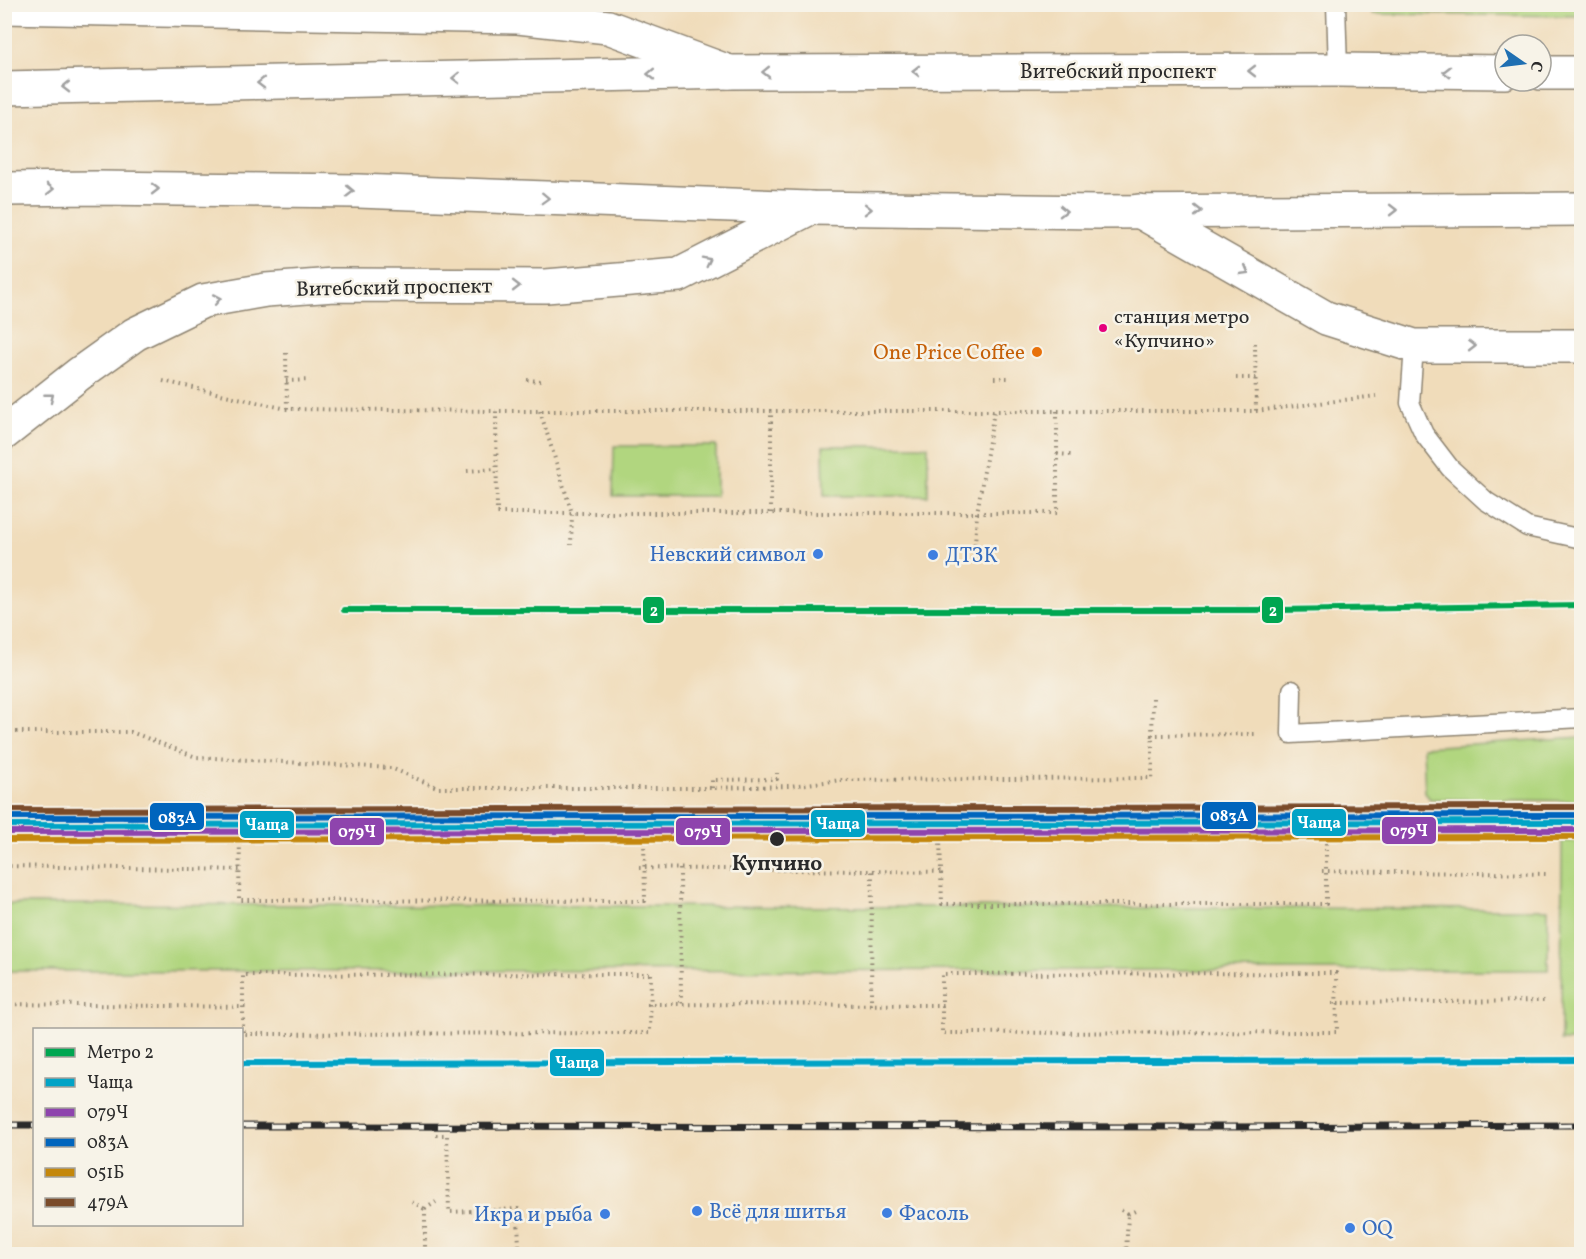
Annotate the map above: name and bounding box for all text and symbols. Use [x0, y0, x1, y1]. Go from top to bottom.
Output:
north arrow [1493, 33, 1553, 93]
street label: Витебский проспект [1020, 58, 1217, 87]
text: С [1524, 58, 1548, 74]
one-way arrow [1247, 64, 1256, 77]
one-way arrow [911, 65, 920, 77]
one-way arrow [1442, 65, 1451, 78]
one-way arrow [762, 66, 771, 78]
one-way arrow [646, 68, 655, 80]
one-way arrow [451, 72, 460, 85]
one-way arrow [256, 77, 265, 89]
one-way arrow [61, 81, 70, 93]
one-way arrow [150, 182, 159, 195]
one-way arrow [46, 183, 55, 195]
one-way arrow [345, 184, 354, 197]
one-way arrow [540, 192, 549, 204]
one-way arrow [864, 203, 873, 215]
one-way arrow [1388, 204, 1397, 216]
one-way arrow [1059, 205, 1068, 217]
one-way arrow [1193, 205, 1202, 217]
one-way arrow [700, 256, 711, 268]
one-way arrow [1239, 264, 1249, 275]
street label: Витебский проспект [296, 272, 493, 305]
one-way arrow [511, 280, 520, 292]
one-way arrow [211, 293, 221, 306]
place label: станция метро «Купчино» [1114, 304, 1249, 356]
marker: станция метро «Купчино» [1097, 322, 1109, 334]
place label: One Price Coffee [873, 339, 1025, 368]
one-way arrow [1468, 340, 1477, 352]
marker: One Price Coffee [1030, 345, 1044, 359]
one-way arrow [43, 393, 54, 404]
place label: Невский символ [649, 541, 806, 570]
place label: ДТЗК [945, 542, 998, 571]
marker: Невский символ [811, 547, 825, 561]
marker: ДТЗК [926, 548, 940, 562]
line badge: 2 [642, 596, 665, 624]
line badge: 2 [1261, 596, 1284, 624]
text: 2 [650, 601, 658, 623]
text: 2 [1269, 601, 1277, 623]
line badge: 083А [1201, 801, 1257, 830]
line badge: 083А [149, 802, 205, 831]
text: 083А [1210, 806, 1249, 828]
text: 083А [158, 808, 197, 830]
line badge: Чаща [1291, 808, 1347, 837]
line badge: Чаща [810, 809, 866, 838]
line badge: Чаща [239, 810, 295, 839]
text: Чаща [1297, 813, 1341, 835]
text: Чаща [816, 814, 860, 836]
text: Чаща [245, 815, 289, 837]
line badge: 079Ч [1381, 816, 1437, 845]
line badge: 079Ч [329, 817, 385, 846]
line badge: 079Ч [675, 817, 731, 846]
text: 079Ч [1390, 821, 1428, 843]
text: 079Ч [338, 822, 376, 844]
text: 079Ч [684, 822, 722, 844]
marker: Купчино [768, 830, 786, 848]
place label: Купчино [732, 850, 822, 879]
legend [33, 1028, 243, 1226]
text: Метро 2 [87, 1041, 154, 1066]
line badge: Чаща [549, 1048, 605, 1077]
text: Чаща [555, 1053, 599, 1075]
text: Чаща [87, 1071, 133, 1096]
text: 079Ч [87, 1101, 128, 1126]
text: 083А [87, 1131, 129, 1156]
text: 051Б [87, 1161, 124, 1186]
text: 479А [87, 1191, 129, 1216]
place label: Всё для шитья [709, 1198, 846, 1227]
place label: Фасоль [899, 1200, 969, 1229]
place label: Икра и рыба [474, 1201, 593, 1230]
marker: Всё для шитья [690, 1204, 704, 1218]
marker: Фасоль [880, 1206, 894, 1220]
marker: Икра и рыба [598, 1207, 612, 1221]
place label: OQ [1362, 1215, 1394, 1244]
marker: OQ [1343, 1221, 1357, 1235]

